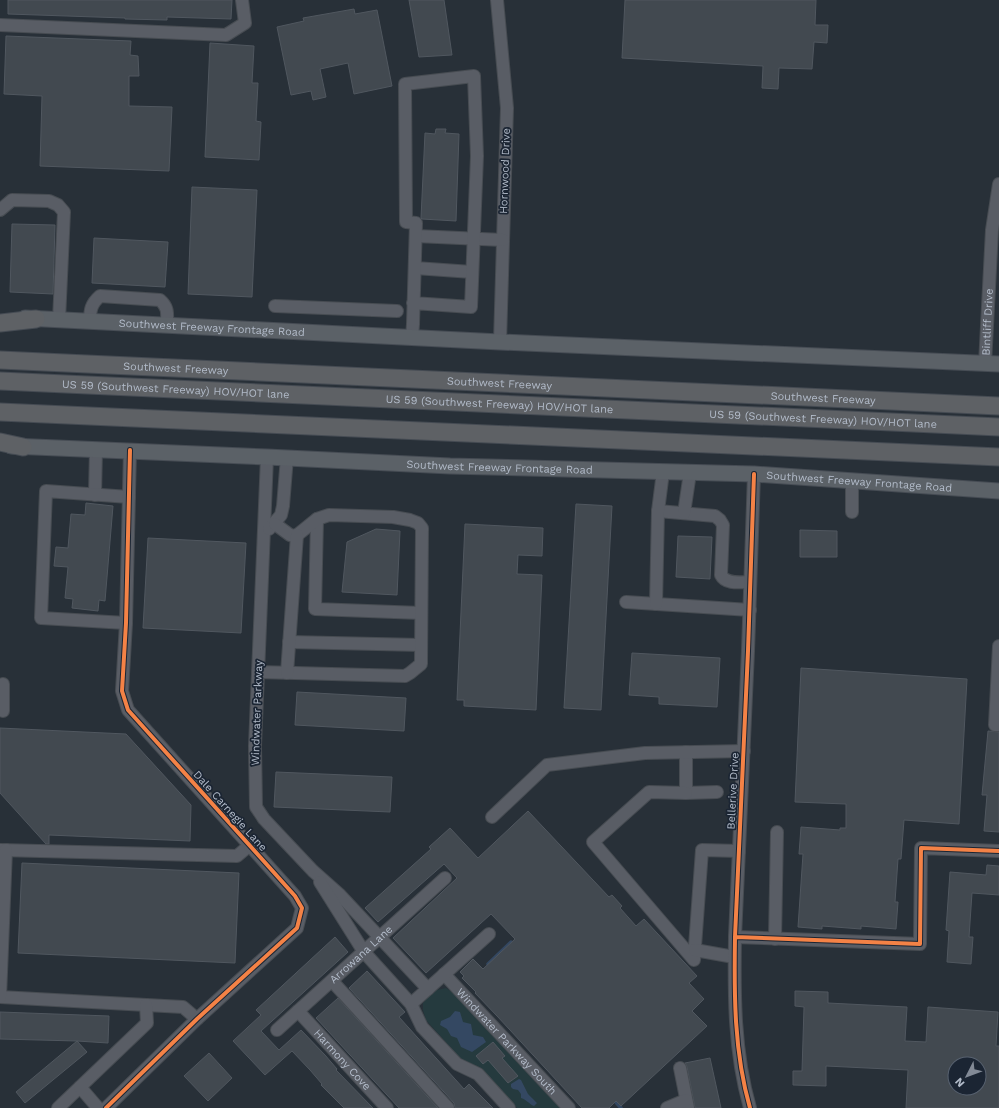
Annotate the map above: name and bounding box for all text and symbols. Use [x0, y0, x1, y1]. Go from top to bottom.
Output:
street label: Hornwood Drive [497, 128, 513, 214]
street label: Bintliff Drive [979, 288, 995, 356]
street label: Southwest Freeway Frontage Road [118, 316, 305, 339]
street label: Southwest Freeway [123, 359, 229, 377]
street label: Southwest Freeway [447, 374, 553, 392]
street label: US 59 (Southwest Freeway) HOV/HOT lane [62, 377, 290, 401]
street label: Southwest Freeway [770, 389, 876, 407]
street label: US 59 (Southwest Freeway) HOV/HOT lane [385, 392, 614, 416]
street label: US 59 (Southwest Freeway) HOV/HOT lane [709, 407, 937, 431]
street label: Southwest Freeway Frontage Road [406, 457, 593, 476]
street label: Southwest Freeway Frontage Road [766, 468, 953, 494]
street label: Windwater Parkway [249, 660, 265, 766]
street label: Bellerive Drive [724, 752, 742, 830]
street label: Dale Carnegie Lane [190, 768, 270, 854]
street label: Arrowana Lane [327, 922, 395, 986]
street label: Windwater Parkway South [454, 985, 560, 1097]
street label: Harmony Cove [311, 1027, 374, 1093]
north arrow [947, 1056, 987, 1096]
text: N [952, 1075, 967, 1090]

